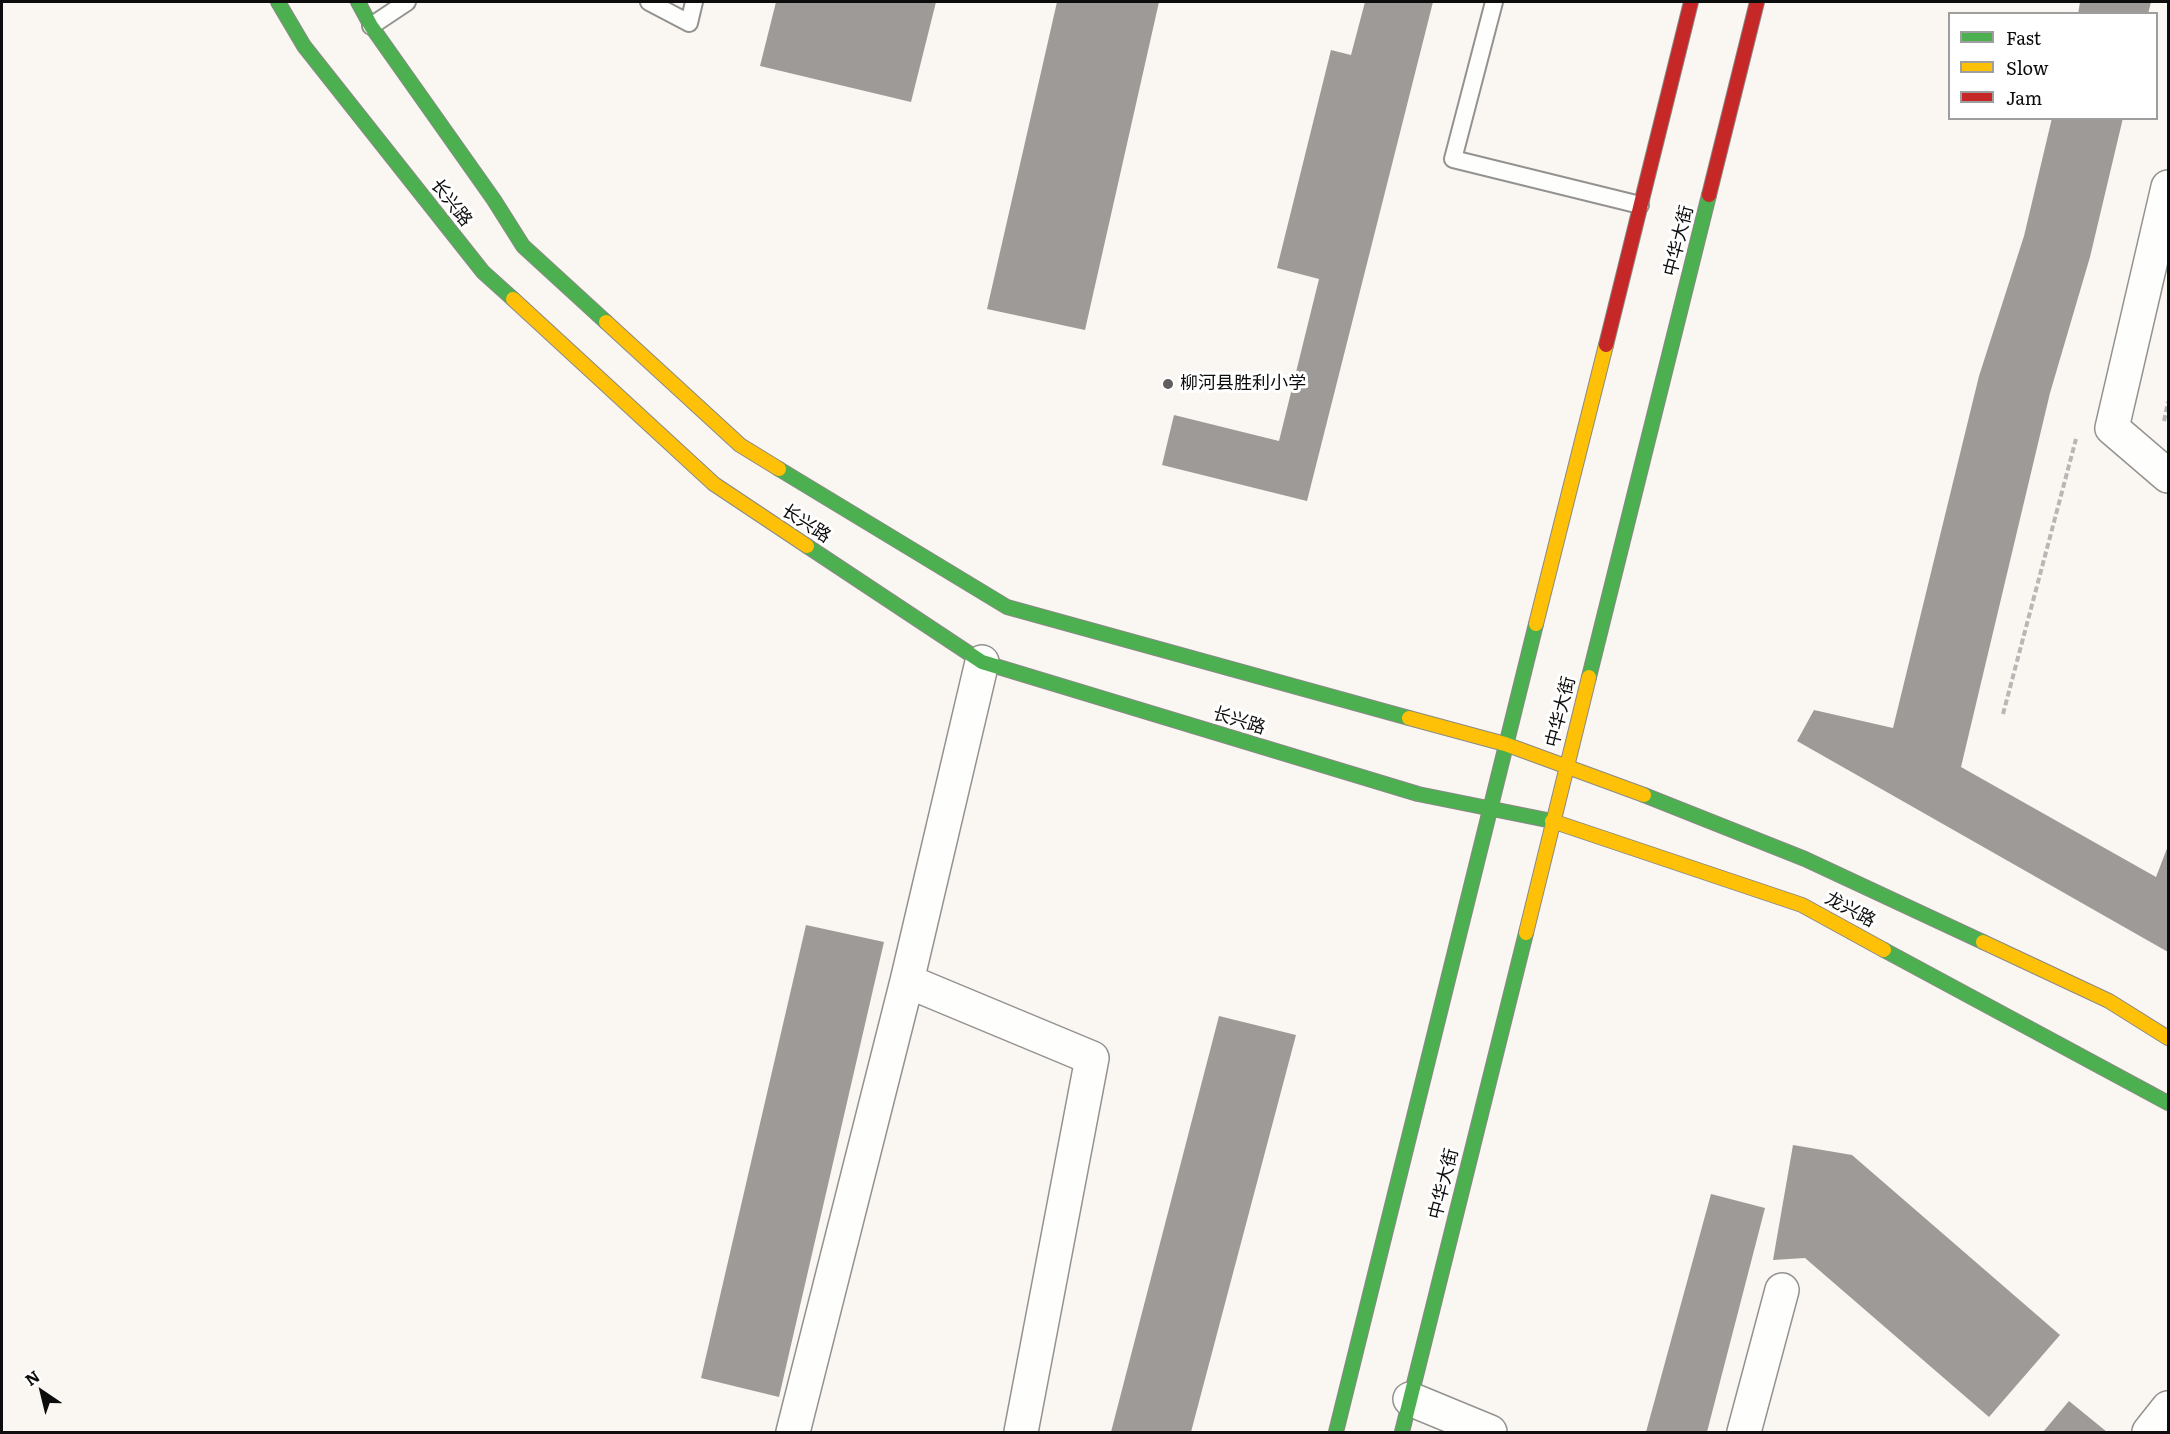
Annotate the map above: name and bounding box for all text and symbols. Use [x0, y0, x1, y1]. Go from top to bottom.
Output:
legend [1948, 12, 2158, 120]
text: Fast [2006, 24, 2041, 51]
text: Slow [2006, 54, 2048, 81]
text: Jam [2006, 84, 2042, 111]
street label: 长兴路 [426, 175, 476, 231]
street label: 中华大街 [1660, 203, 1698, 279]
place label: 柳河县胜利小学 [1180, 373, 1306, 395]
marker: 柳河县胜利小学 [1161, 377, 1175, 391]
street label: 长兴路 [777, 500, 835, 548]
street label: 中华大街 [1542, 674, 1580, 750]
street label: 长兴路 [1210, 703, 1268, 739]
street label: 龙兴路 [1821, 888, 1879, 932]
street label: 中华大街 [1425, 1146, 1463, 1222]
north arrow [12, 1362, 72, 1422]
text: N [19, 1364, 44, 1391]

